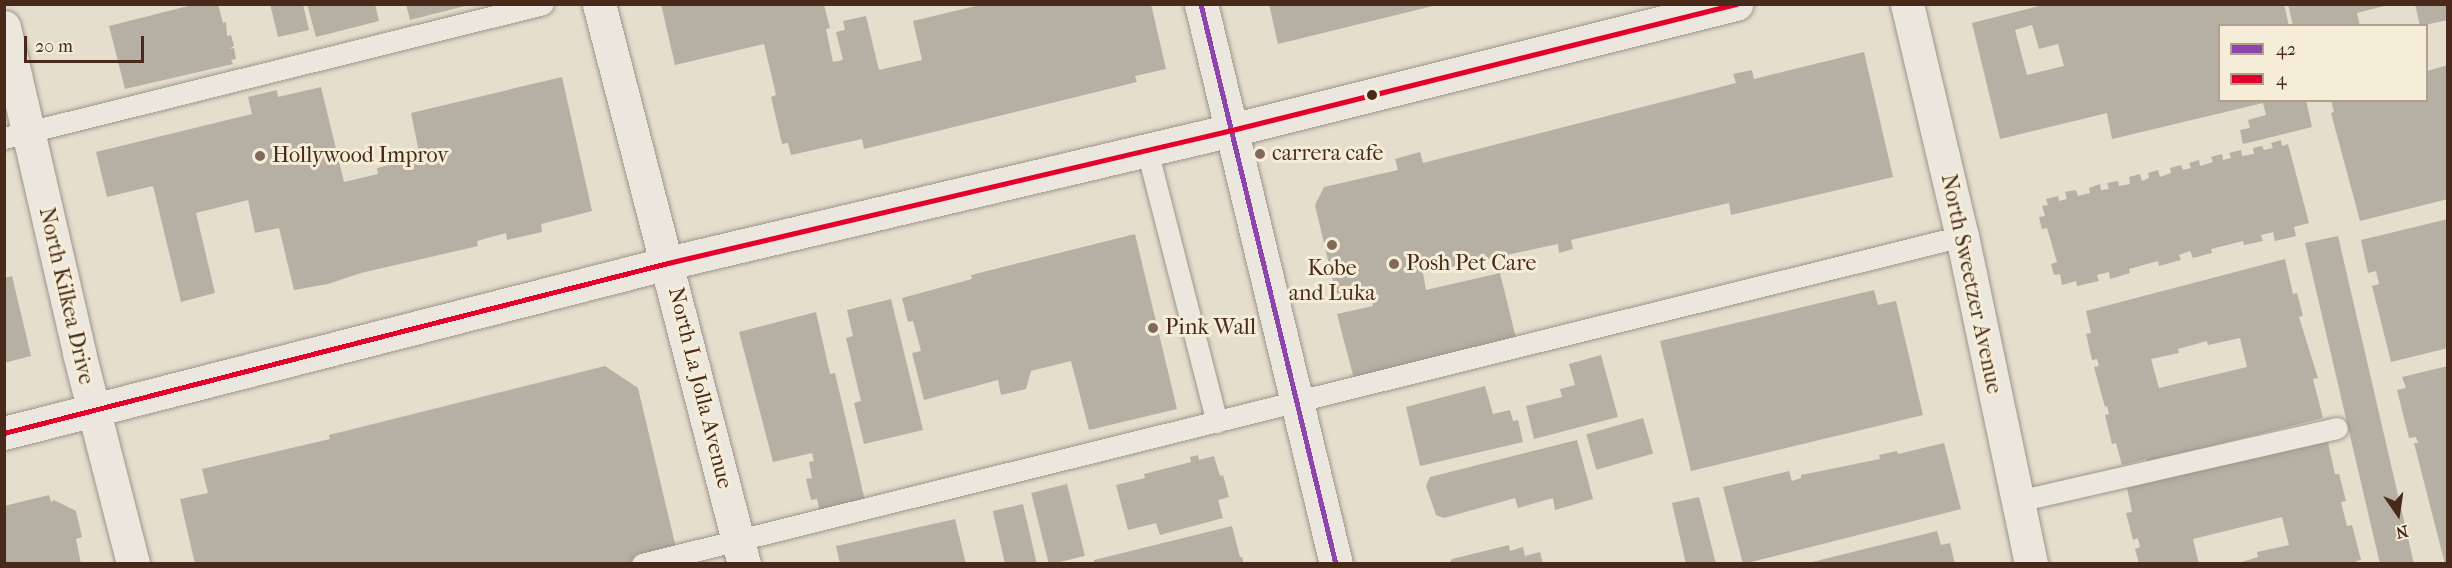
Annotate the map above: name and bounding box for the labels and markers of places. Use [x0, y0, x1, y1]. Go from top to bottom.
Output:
unlabelled marker [1366, 89, 1378, 101]
place label: carrera cafe [1272, 141, 1383, 167]
place label: Hollywood Improv [272, 143, 448, 169]
marker: carrera cafe [1253, 147, 1267, 161]
marker: Hollywood Improv [253, 149, 267, 163]
marker: Kobe and Luka [1325, 238, 1339, 252]
place label: Posh Pet Care [1406, 251, 1536, 277]
place label: Kobe and Luka [1289, 255, 1375, 306]
marker: Posh Pet Care [1387, 257, 1401, 271]
place label: Pink Wall [1165, 315, 1256, 341]
marker: Pink Wall [1146, 321, 1160, 335]

